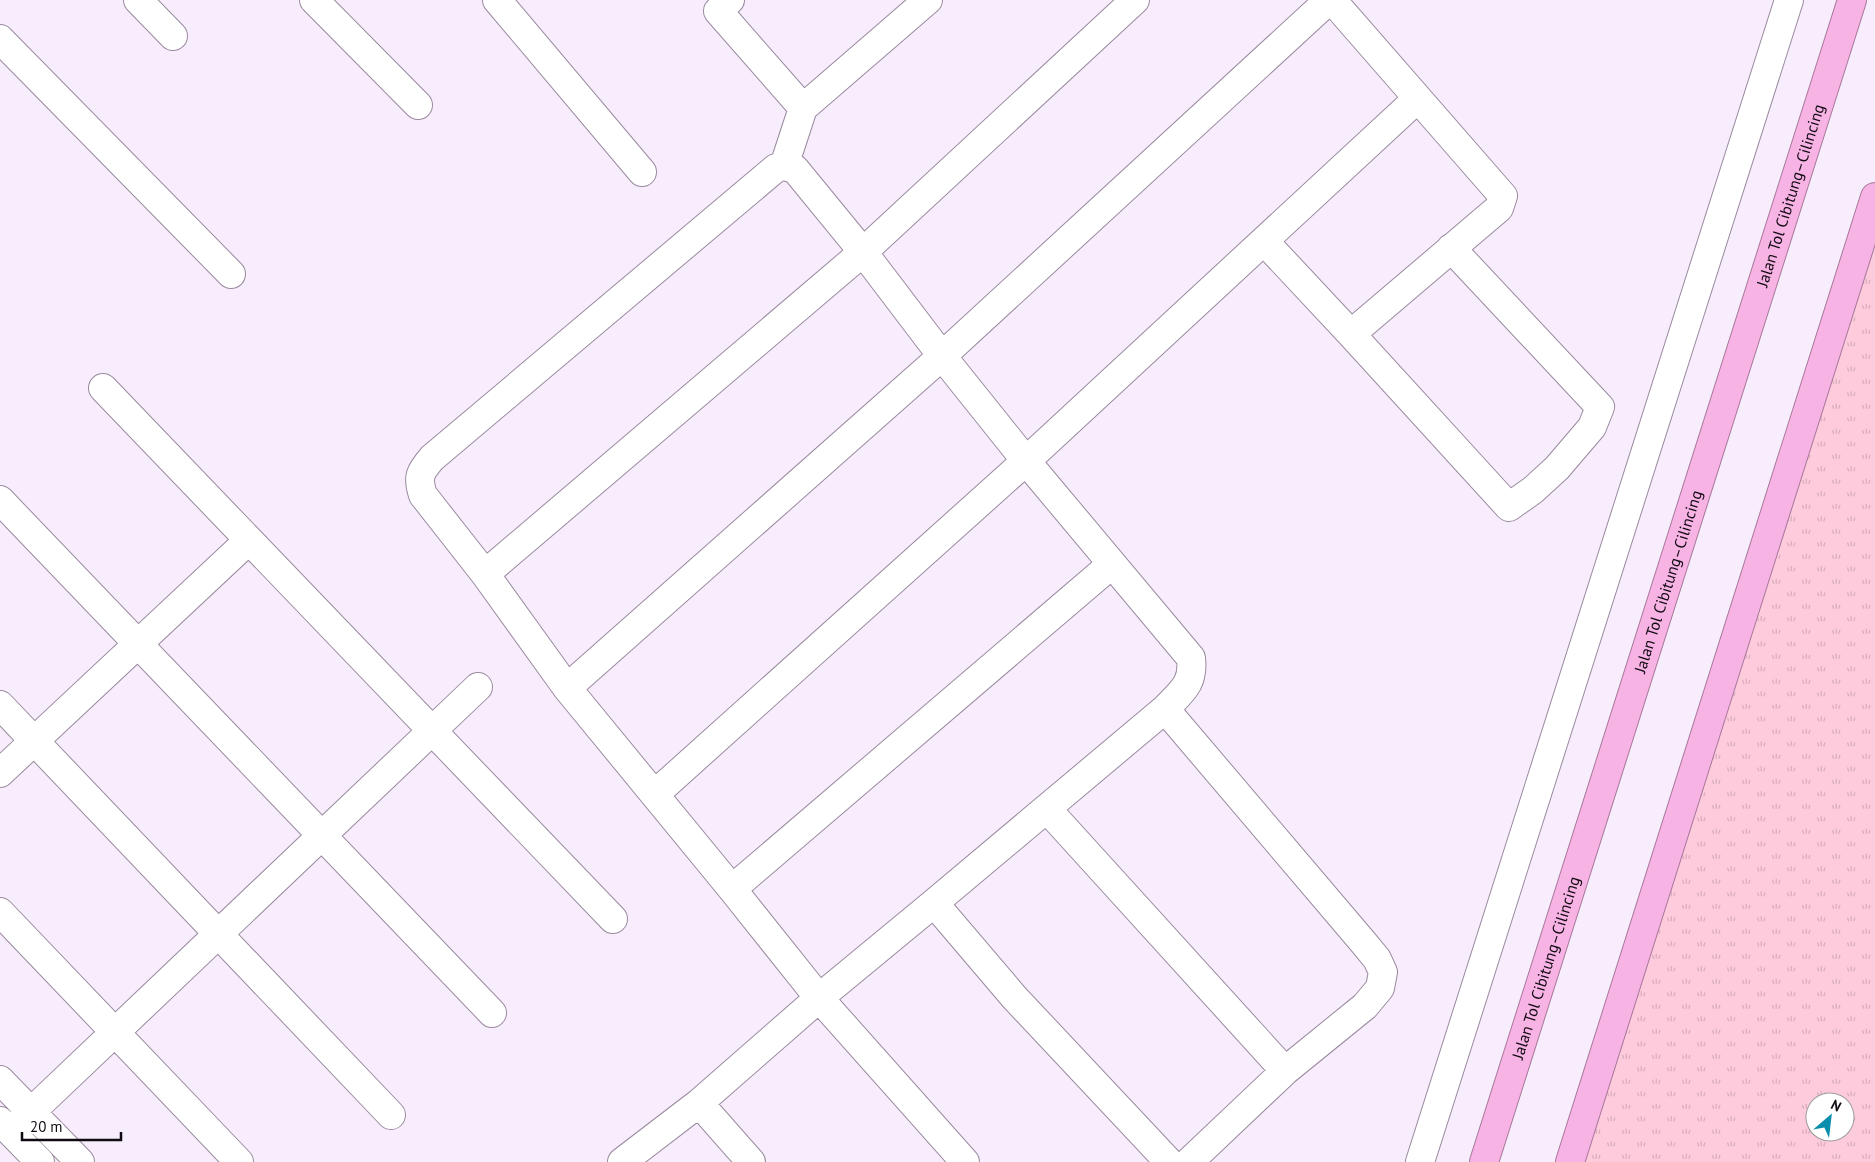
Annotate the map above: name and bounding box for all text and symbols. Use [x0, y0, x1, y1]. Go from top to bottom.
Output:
street label: Jalan Tol Cibitung–Cilincing [1752, 101, 1828, 290]
street label: Jalan Tol Cibitung–Cilincing [1629, 488, 1706, 676]
street label: Jalan Tol Cibitung–Cilincing [1507, 874, 1584, 1062]
north arrow [1805, 1092, 1855, 1142]
text: N [1828, 1095, 1844, 1116]
scale bar [22, 1110, 121, 1142]
text: 20 m [30, 1117, 63, 1136]

